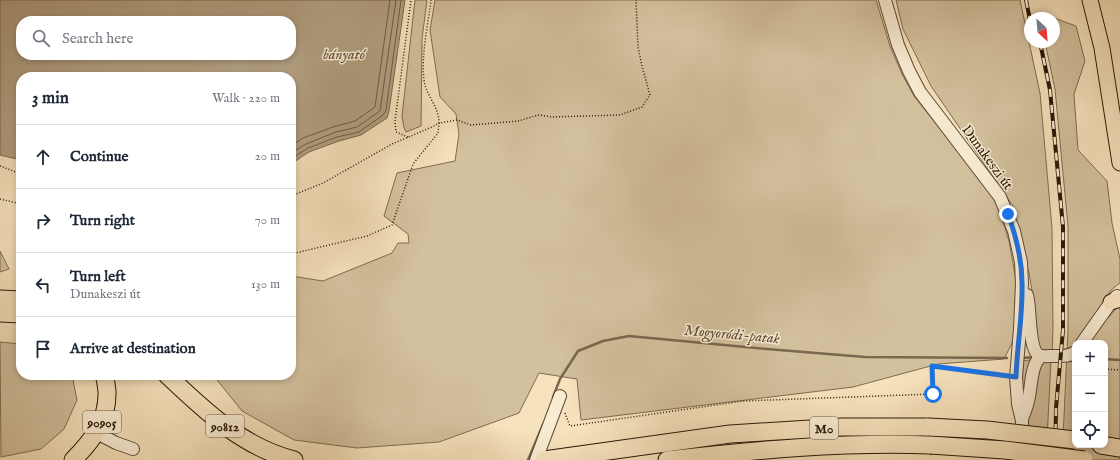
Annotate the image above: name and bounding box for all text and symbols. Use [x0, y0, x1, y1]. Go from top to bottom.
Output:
north arrow [1024, 12, 1060, 48]
search box [16, 16, 296, 60]
icon: search [30, 27, 52, 49]
text: Search here [62, 29, 133, 48]
water label: bányató [323, 45, 367, 64]
text: 3 min [32, 88, 69, 109]
text: Walk · 220 m [212, 90, 280, 107]
street label: Dunakeszi út [958, 122, 1017, 194]
icon: ahead [32, 146, 54, 168]
text: Continue [70, 147, 128, 166]
text: 20 m [255, 148, 280, 165]
route end [999, 205, 1017, 223]
icon: right [32, 210, 54, 232]
text: Turn right [70, 211, 135, 230]
text: 70 m [255, 212, 280, 229]
text: Turn left [70, 267, 126, 286]
icon: left [32, 274, 54, 296]
text: 130 m [251, 276, 280, 293]
text: Dunakeszi út [70, 286, 141, 303]
water label: Mogyoródi-patak [683, 321, 781, 349]
icon: arrive [32, 338, 54, 360]
text: Arrive at destination [70, 339, 196, 358]
map controls [1072, 340, 1108, 448]
button: + [1072, 340, 1108, 376]
button: − [1072, 376, 1108, 412]
route start [924, 385, 942, 403]
road number: 90905 [83, 411, 121, 433]
button: locate [1072, 412, 1108, 448]
road number: 90812 [206, 415, 244, 437]
road number: M0 [810, 417, 838, 439]

